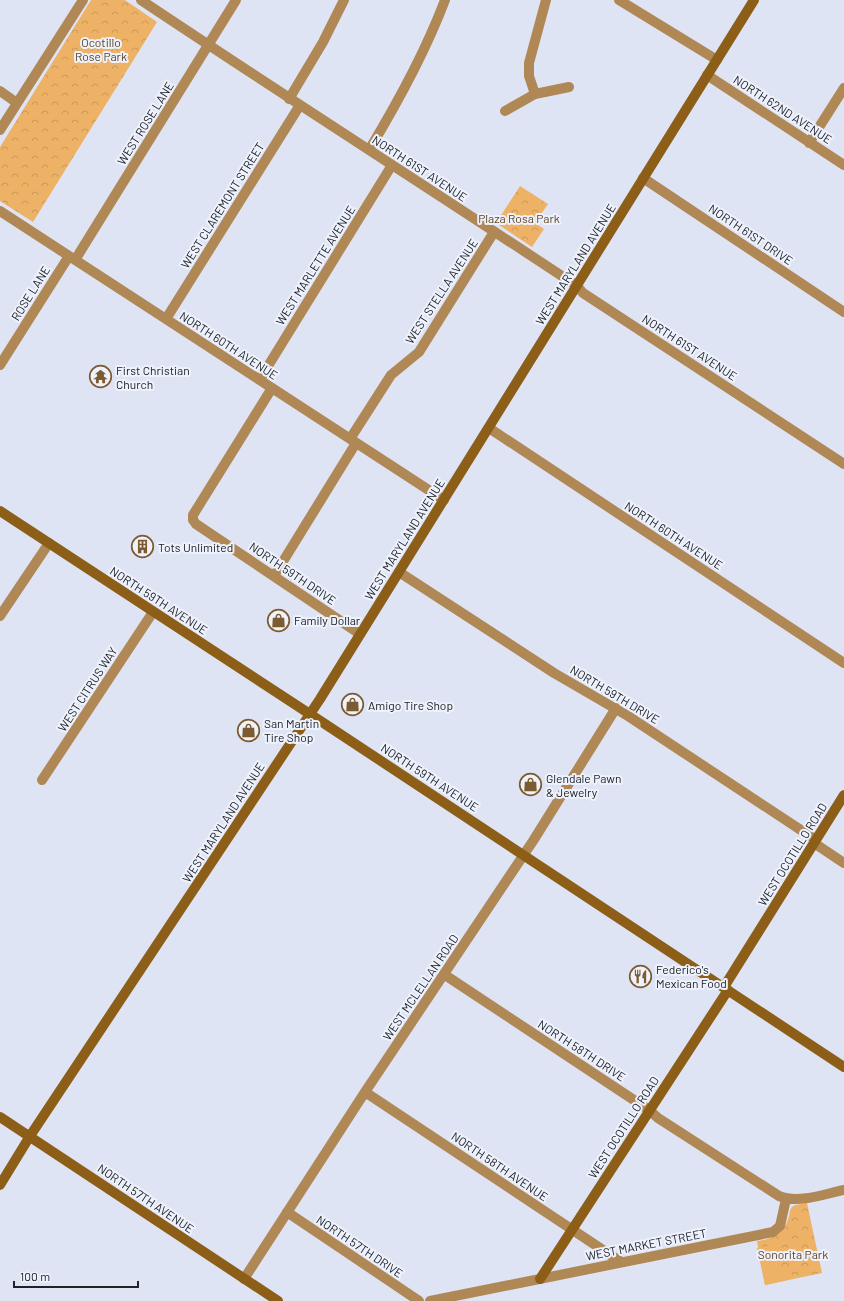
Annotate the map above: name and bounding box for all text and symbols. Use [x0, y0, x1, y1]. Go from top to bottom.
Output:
park label: Ocotillo Rose Park [75, 35, 127, 63]
street label: NORTH 62ND AVENUE [731, 72, 835, 146]
street label: WEST ROSE LANE [114, 79, 176, 167]
street label: NORTH 61ST AVENUE [370, 132, 470, 204]
street label: WEST CLAREMONT STREET [177, 139, 267, 271]
street label: WEST MARYLAND AVENUE [532, 201, 618, 327]
street label: NORTH 61ST DRIVE [706, 201, 796, 267]
street label: WEST MARLETTE AVENUE [272, 203, 358, 327]
park label: Plaza Rosa Park [478, 211, 560, 225]
street label: WEST STELLA AVENUE [402, 236, 480, 346]
street label: ROSE LANE [8, 263, 52, 323]
street label: NORTH 60TH AVENUE [177, 308, 281, 382]
street label: NORTH 61ST AVENUE [640, 311, 740, 383]
place label: First Christian Church [116, 363, 190, 391]
temple icon: First Christian Church [88, 364, 114, 390]
street label: WEST MARYLAND AVENUE [361, 476, 447, 602]
street label: NORTH 60TH AVENUE [622, 498, 726, 572]
building icon: Tots Unlimited [129, 534, 155, 560]
street label: NORTH 59TH DRIVE [247, 539, 339, 607]
place label: Tots Unlimited [158, 540, 233, 554]
street label: NORTH 59TH AVENUE [108, 563, 210, 637]
shop icon: Family Dollar [265, 607, 291, 633]
place label: Family Dollar [294, 613, 361, 627]
street label: WEST CITRUS WAY [54, 644, 120, 734]
street label: NORTH 59TH DRIVE [568, 662, 662, 726]
shop icon: Amigo Tire Shop [340, 692, 366, 718]
place label: Amigo Tire Shop [368, 698, 453, 712]
place label: San Martin Tire Shop [264, 716, 319, 744]
shop icon: San Martin Tire Shop [236, 717, 262, 743]
street label: NORTH 59TH AVENUE [379, 740, 481, 814]
street label: WEST MARYLAND AVENUE [179, 760, 267, 884]
place label: Glendale Pawn & Jewelry [546, 771, 621, 799]
shop icon: Glendale Pawn & Jewelry [517, 772, 543, 798]
street label: WEST OCOTILLO ROAD [755, 800, 829, 908]
street label: WEST MCLELLAN ROAD [379, 931, 461, 1043]
place label: Federico's Mexican Food [656, 962, 727, 990]
restaurant icon: Federico's Mexican Food [627, 963, 653, 989]
street label: NORTH 58TH DRIVE [536, 1016, 628, 1084]
street label: WEST OCOTILLO ROAD [585, 1073, 661, 1181]
street label: NORTH 58TH AVENUE [449, 1128, 551, 1204]
street label: NORTH 57TH AVENUE [95, 1161, 197, 1235]
street label: NORTH 57TH DRIVE [314, 1212, 406, 1280]
street label: WEST MARKET STREET [584, 1225, 708, 1263]
park label: Sonorita Park [758, 1247, 828, 1261]
scale bar [14, 1263, 138, 1289]
text: 100 m [20, 1269, 50, 1283]

